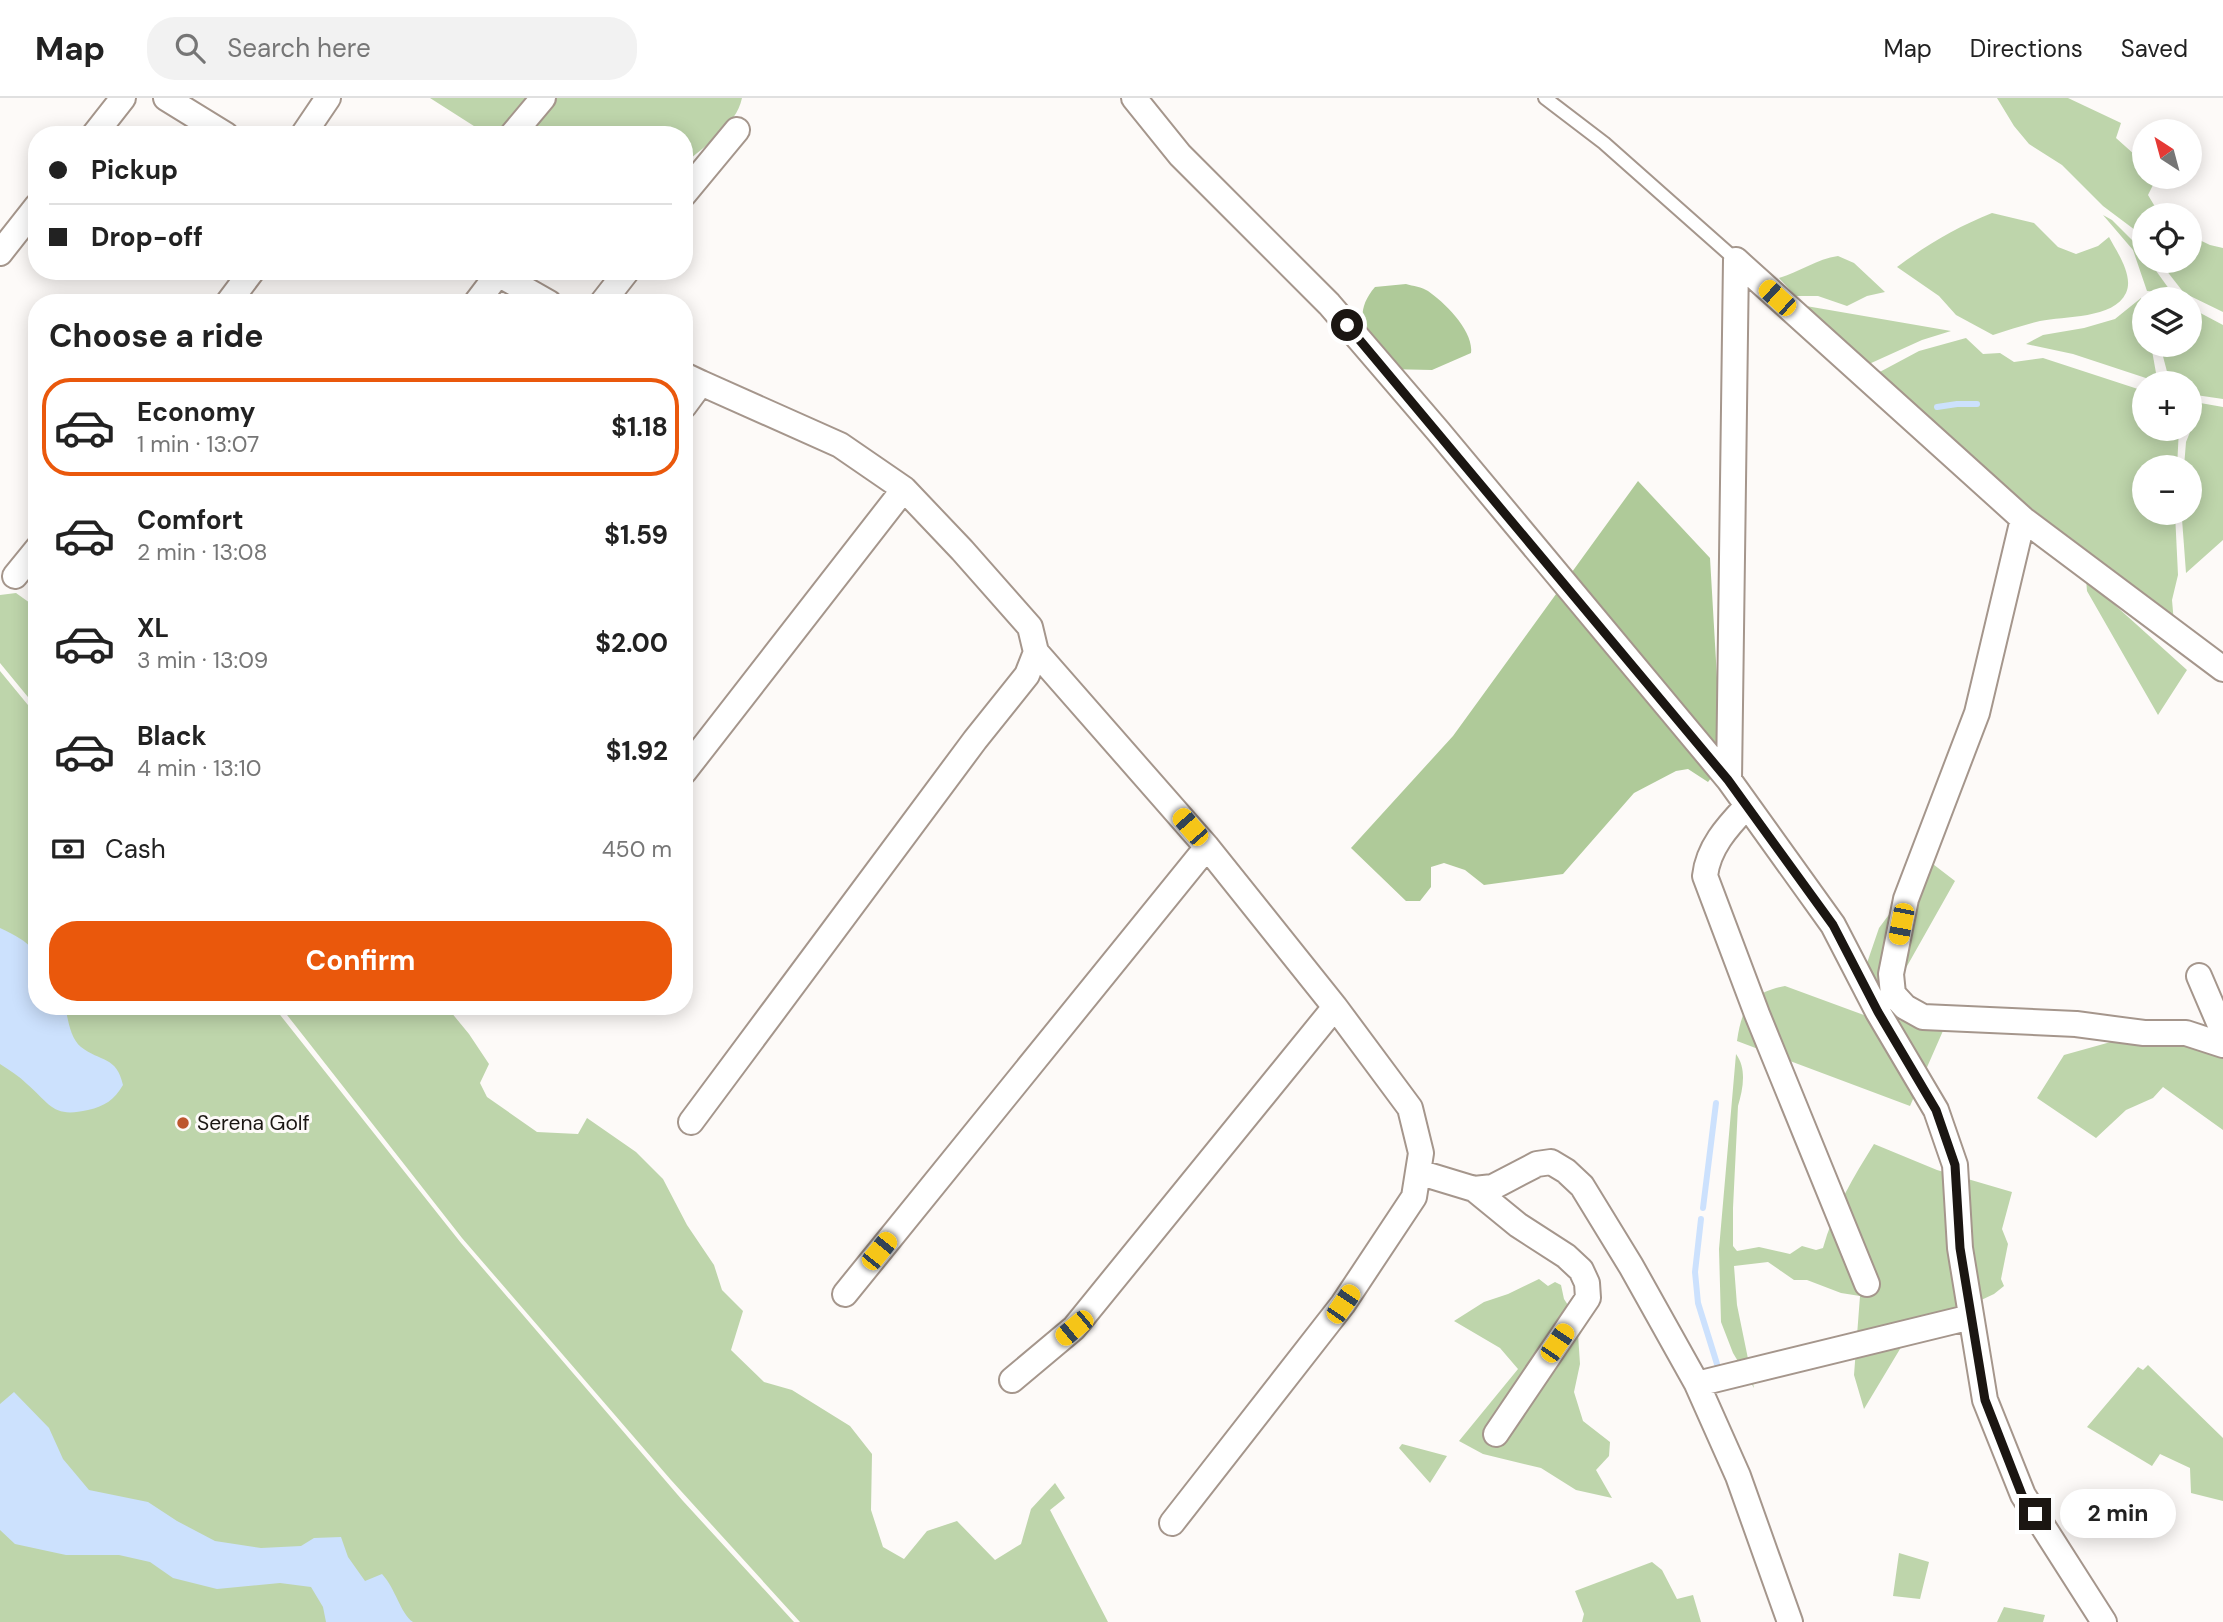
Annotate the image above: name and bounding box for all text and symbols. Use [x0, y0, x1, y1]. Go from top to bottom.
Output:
search box [147, 17, 637, 80]
text: Map [35, 27, 105, 70]
icon: search [171, 29, 209, 67]
text: Search here [227, 31, 371, 65]
text: Map [1884, 33, 1932, 64]
text: Directions [1970, 33, 2083, 64]
text: Saved [2121, 33, 2188, 64]
north arrow [2132, 119, 2202, 189]
map controls [2132, 119, 2202, 525]
text: Pickup [91, 153, 178, 187]
button: locate [2132, 203, 2202, 273]
text: Drop-off [91, 220, 203, 254]
car [1755, 276, 1800, 320]
button: layers [2132, 287, 2202, 357]
route start [1331, 309, 1363, 341]
text: Choose a ride [49, 315, 264, 357]
button: + [2132, 371, 2202, 441]
text: Economy [137, 395, 255, 429]
icon: car [53, 396, 116, 459]
text: $1.18 [611, 410, 668, 444]
text: 1 min · 13:07 [137, 429, 259, 459]
button: − [2132, 455, 2202, 525]
text: Comfort [137, 503, 243, 537]
icon: car [53, 504, 116, 567]
text: $1.59 [604, 518, 668, 552]
text: 2 min · 13:08 [137, 537, 268, 567]
text: XL [137, 611, 169, 645]
icon: car [53, 612, 116, 675]
text: $2.00 [595, 626, 668, 660]
text: 3 min · 13:09 [137, 645, 268, 675]
text: Black [137, 719, 207, 753]
icon: car [53, 720, 116, 783]
text: $1.92 [606, 734, 668, 768]
text: 4 min · 13:10 [137, 753, 261, 783]
car [1169, 804, 1212, 850]
icon: cash [49, 830, 87, 868]
text: Cash [105, 832, 166, 866]
text: 450 m [602, 834, 672, 864]
car [1887, 901, 1916, 947]
button: Confirm [49, 921, 672, 1001]
place label: Serena Golf [197, 1109, 310, 1137]
marker: Serena Golf [175, 1115, 191, 1131]
car [858, 1228, 901, 1274]
car [1323, 1281, 1364, 1327]
car [1052, 1306, 1097, 1350]
car [1537, 1320, 1578, 1366]
callout: 2 min [2060, 1490, 2175, 1538]
route end [2019, 1498, 2051, 1530]
text: 2 min [2088, 1498, 2148, 1528]

